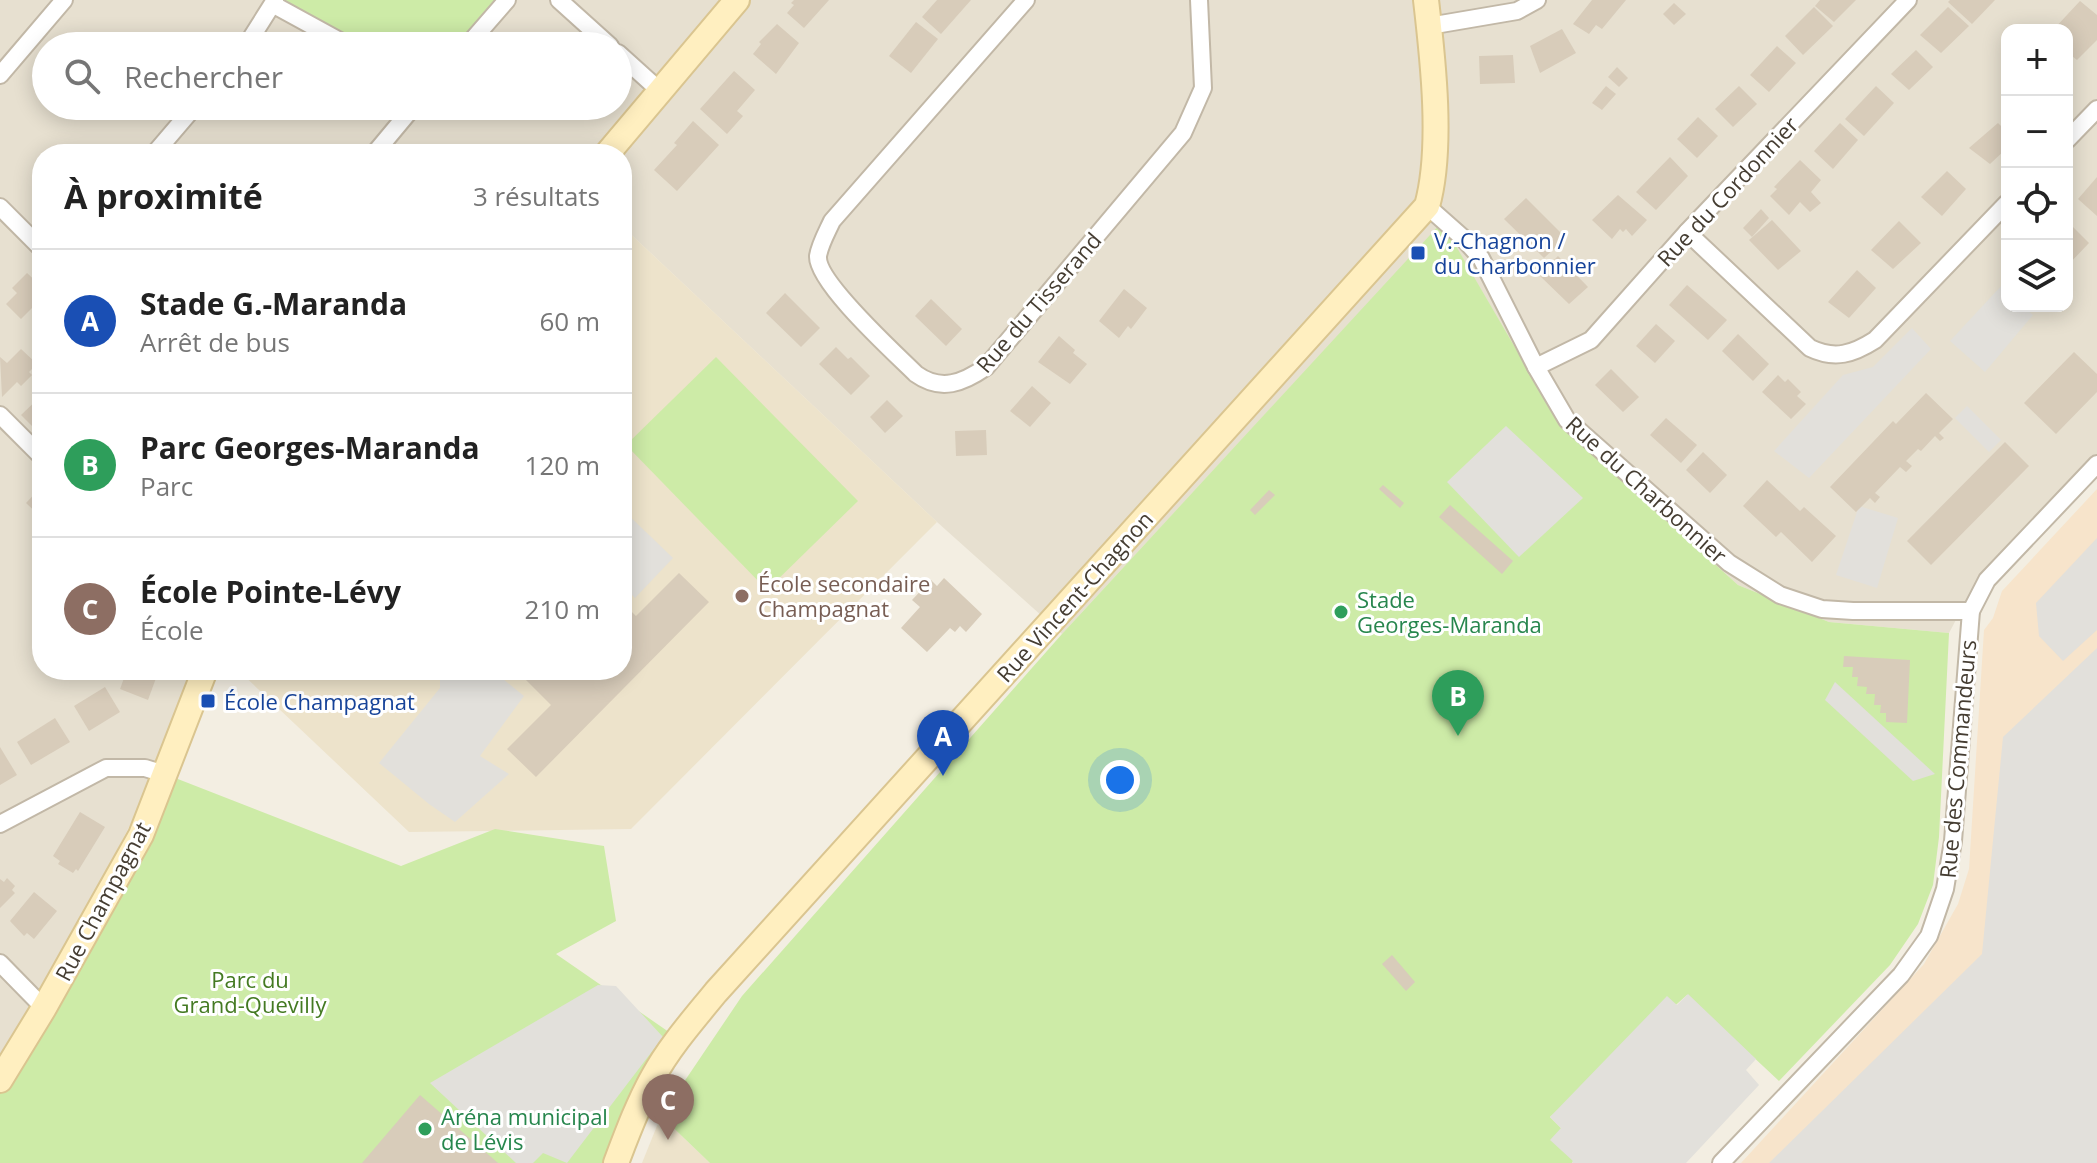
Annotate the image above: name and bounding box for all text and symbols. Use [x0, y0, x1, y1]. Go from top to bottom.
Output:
map controls [2001, 24, 2073, 312]
button: + [2001, 24, 2073, 96]
search box [32, 32, 632, 120]
icon: search [60, 54, 104, 98]
text: Rechercher [124, 56, 283, 97]
button: − [2001, 96, 2073, 168]
street label: Rue du Cordonnier [1650, 110, 1804, 272]
button: locate [2001, 168, 2073, 240]
text: À proximité [64, 173, 263, 219]
text: 3 résultats [473, 178, 600, 214]
street label: Rue du Tisserand [969, 225, 1107, 379]
place label: V.-Chagnon / du Charbonnier [1434, 225, 1596, 280]
button: layers [2001, 240, 2073, 312]
marker: V.-Chagnon / du Charbonnier [1409, 244, 1427, 262]
text: Stade G.-Maranda [140, 283, 407, 324]
text: A [81, 303, 99, 339]
text: 60 m [539, 303, 600, 339]
text: Arrêt de bus [140, 324, 290, 360]
street label: Rue du Charbonnier [1560, 409, 1734, 569]
text: Parc Georges-Maranda [140, 427, 480, 468]
text: B [81, 447, 99, 483]
text: 120 m [525, 447, 600, 483]
text: Parc [140, 468, 193, 504]
street label: Rue Vincent-Chagnon [989, 504, 1159, 688]
place label: École secondaire Champagnat [758, 568, 930, 623]
text: École Pointe-Lévy [140, 571, 401, 612]
place label: Stade Georges-Maranda [1357, 584, 1542, 639]
marker: École secondaire Champagnat [733, 587, 751, 605]
text: C [82, 591, 98, 627]
text: 210 m [525, 591, 600, 627]
marker: Stade Georges-Maranda [1332, 603, 1350, 621]
text: École [140, 612, 204, 648]
street label: Rue des Commandeurs [1932, 638, 1982, 880]
pin: B [1432, 670, 1484, 736]
place label: École Champagnat [224, 686, 415, 716]
marker: École Champagnat [199, 692, 217, 710]
pin: A [917, 710, 969, 776]
your location [1100, 760, 1140, 800]
street label: Rue Champagnat [47, 816, 157, 986]
park label: Parc du Grand-Quevilly [174, 964, 327, 1019]
pin: C [642, 1074, 694, 1140]
place label: Aréna municipal de Lévis [441, 1101, 608, 1156]
marker: Aréna municipal de Lévis [416, 1120, 434, 1138]

